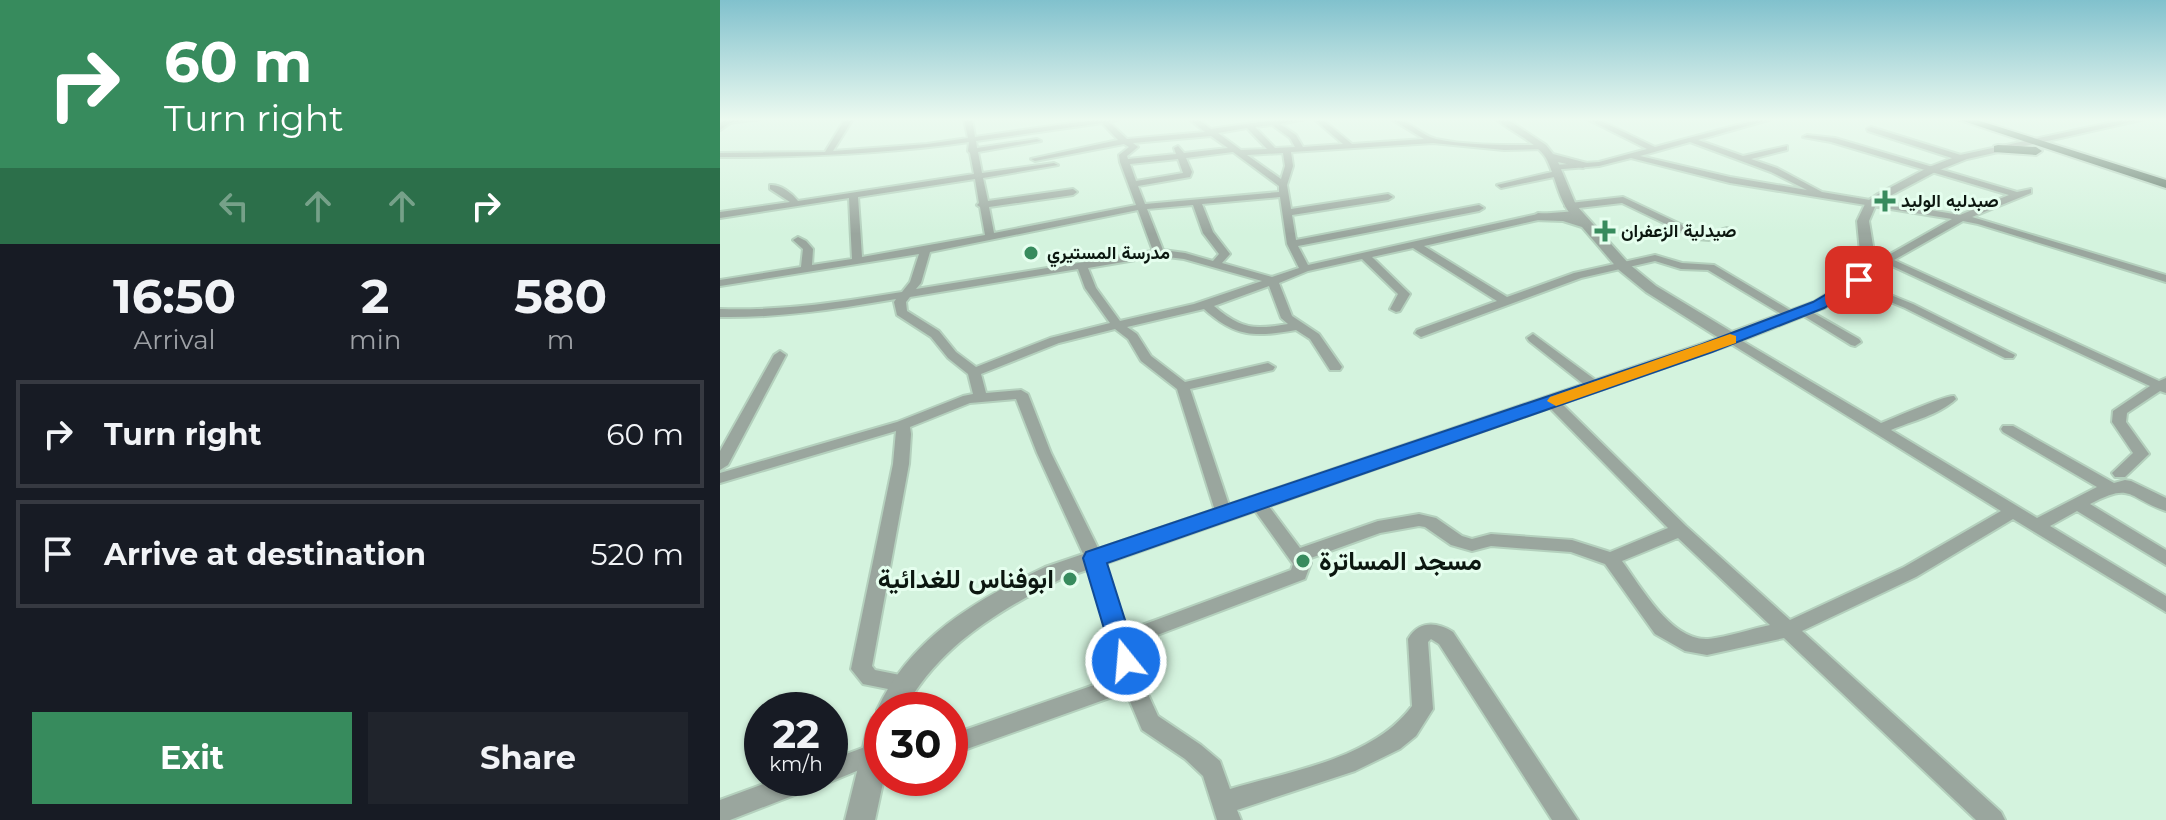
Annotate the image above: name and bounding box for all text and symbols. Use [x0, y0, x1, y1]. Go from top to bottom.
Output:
text: 60 m [164, 28, 312, 96]
icon: right [32, 32, 136, 136]
text: Turn right [164, 96, 344, 140]
icon: left [212, 184, 256, 228]
icon: ahead [296, 184, 340, 228]
icon: ahead [380, 184, 424, 228]
icon: right [464, 184, 508, 228]
place label: صبدليه الوليد [1901, 190, 1999, 212]
marker: صبدليه الوليد [1876, 192, 1894, 210]
place label: صيدلية الزعفران [1621, 220, 1737, 242]
marker: صيدلية الزعفران [1596, 222, 1614, 240]
place label: مدرسة المستيري [1047, 242, 1170, 268]
marker: مدرسة المستيري [1022, 244, 1040, 262]
pin [1825, 246, 1893, 314]
icon: arrive [1837, 258, 1881, 302]
text: 16:50 [113, 267, 236, 325]
text: 2 [361, 267, 389, 325]
text: 580 [514, 267, 607, 325]
text: Arrival [134, 324, 216, 356]
text: min [349, 324, 401, 356]
text: m [547, 324, 574, 356]
icon: right [36, 412, 80, 456]
text: Turn right [104, 416, 261, 453]
text: 60 m [606, 416, 684, 453]
icon: arrive [36, 532, 80, 576]
text: Arrive at destination [104, 536, 426, 573]
text: 520 m [591, 536, 684, 573]
place label: مسجد المساترة [1319, 545, 1482, 577]
marker: مسجد المساترة [1294, 552, 1312, 570]
place label: ابوفناس للغدائية [878, 563, 1054, 595]
marker: ابوفناس للغدائية [1061, 570, 1079, 588]
position arrow [1084, 619, 1168, 703]
speed limit sign: 30 [864, 692, 968, 796]
text: 22 [772, 709, 820, 758]
button: Exit [32, 712, 352, 804]
button: Share [368, 712, 688, 804]
text: km/h [769, 752, 823, 776]

